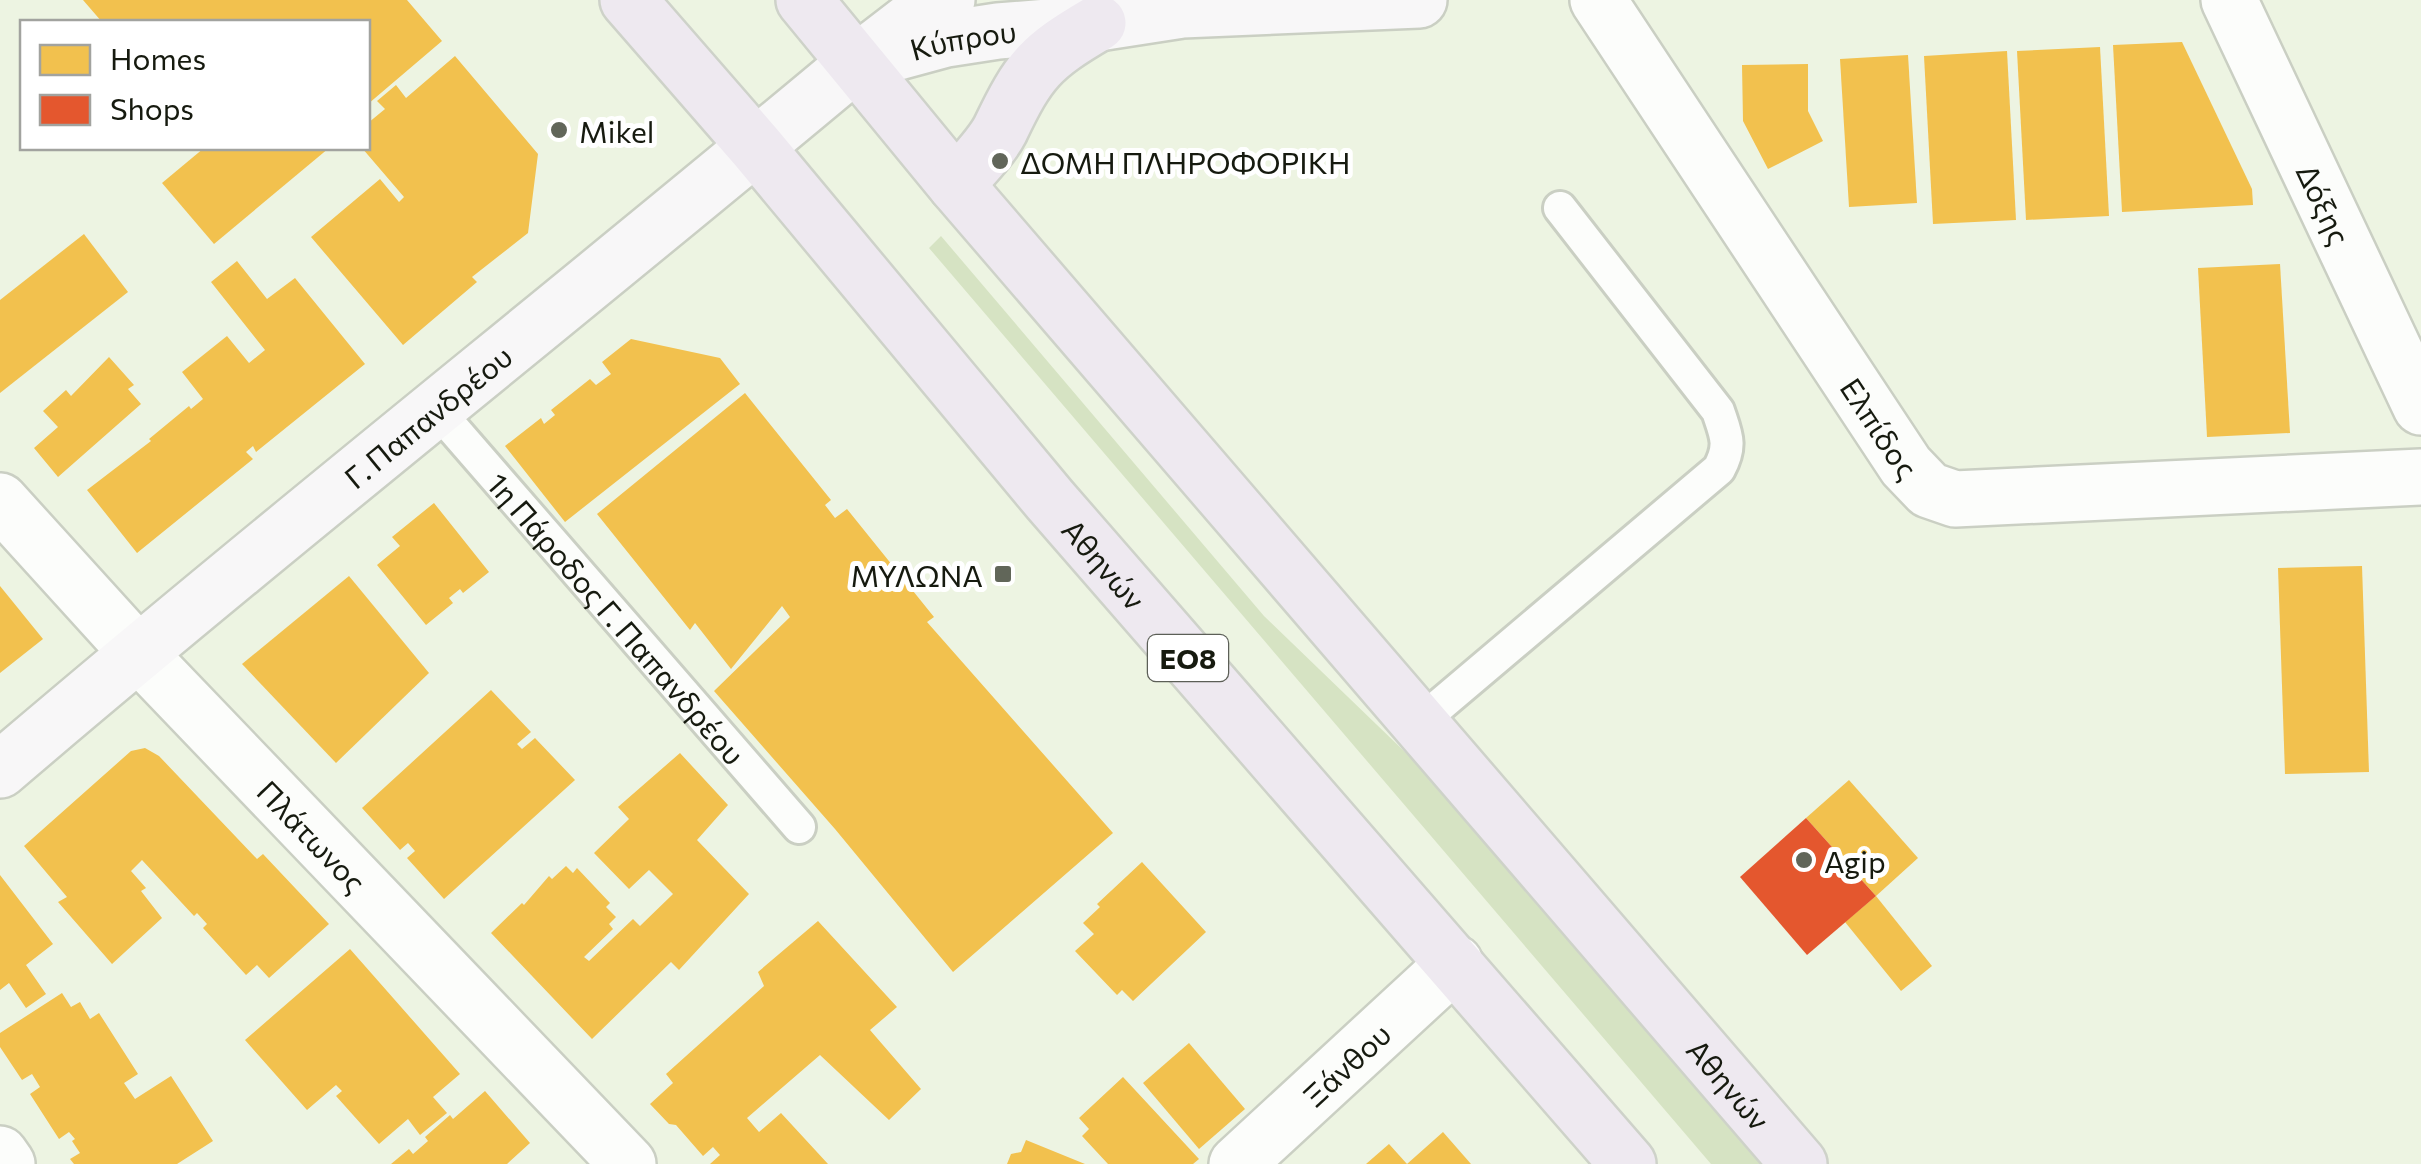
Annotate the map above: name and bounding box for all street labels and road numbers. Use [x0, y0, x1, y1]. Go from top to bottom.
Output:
street label: Κύπρου [906, 11, 1017, 66]
street label: Δόξης [2290, 157, 2360, 250]
street label: Γ. Παπανδρέου [336, 336, 518, 495]
street label: Ελπίδος [1834, 370, 1926, 486]
street label: 1η Πάροδος Γ. Παπανδρέου [481, 464, 754, 771]
street label: Αθηνών [1056, 510, 1154, 616]
road number: ΕΟ8 [1148, 635, 1228, 681]
street label: Πλάτωνος [251, 772, 375, 899]
street label: Ξάνθου [1294, 1014, 1397, 1113]
street label: Αθηνών [1680, 1030, 1779, 1136]

